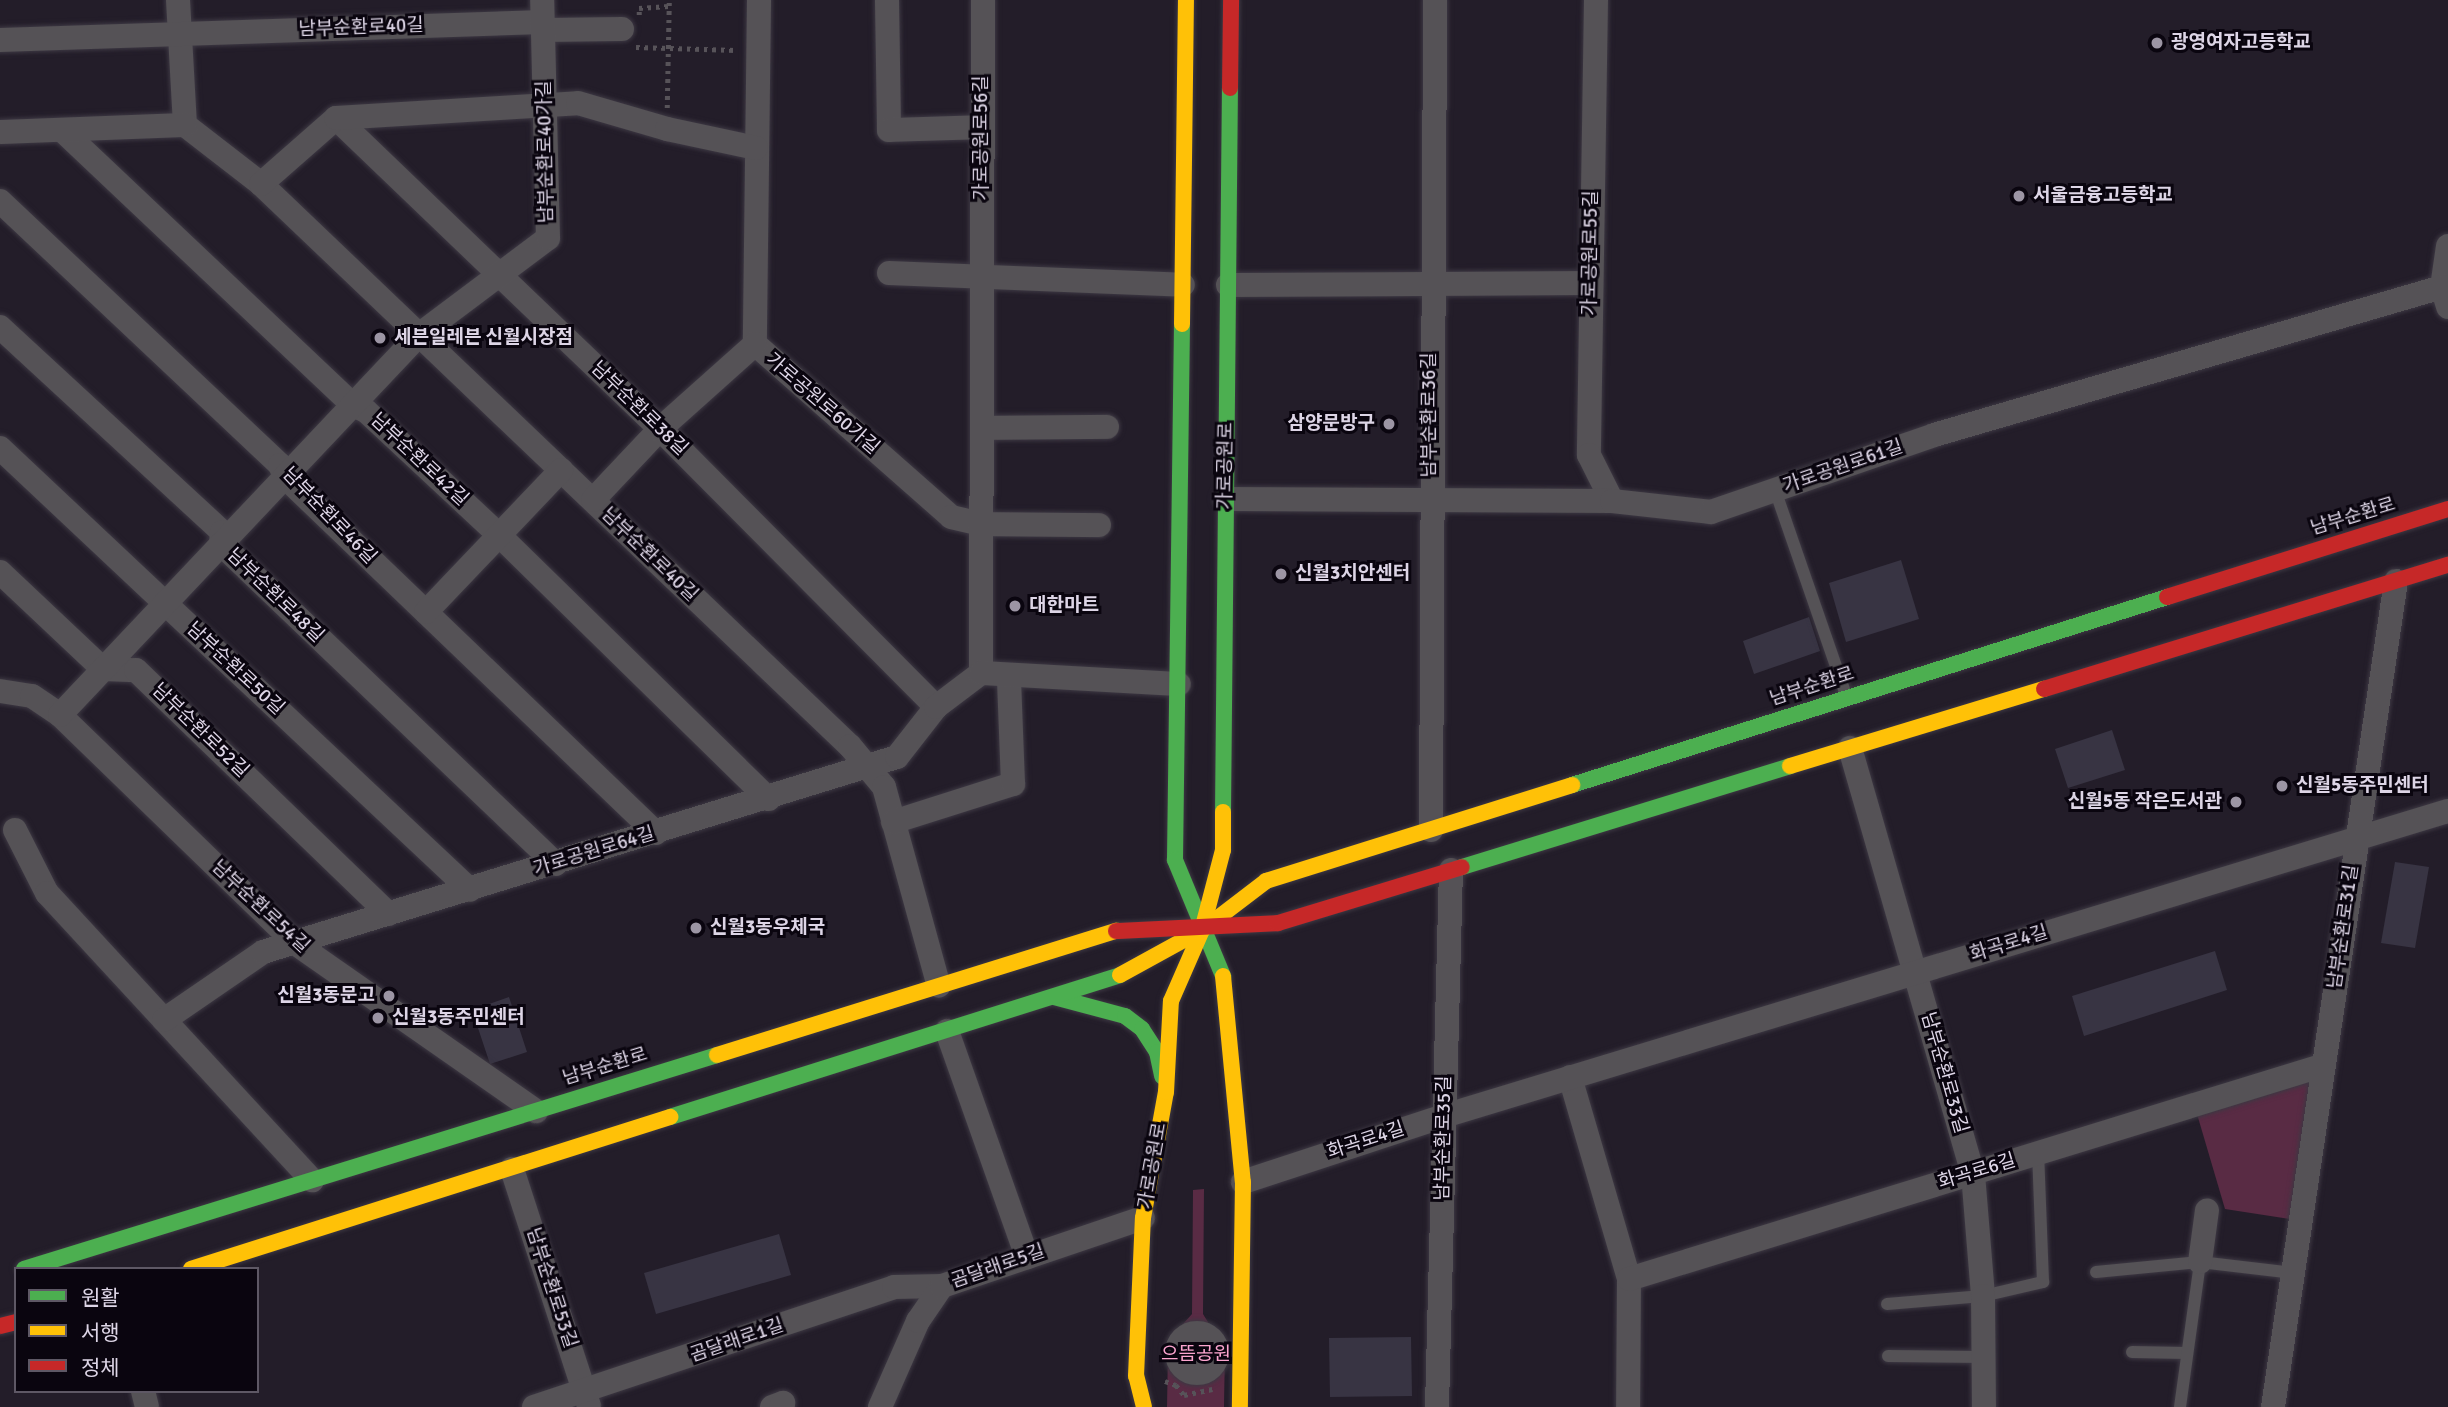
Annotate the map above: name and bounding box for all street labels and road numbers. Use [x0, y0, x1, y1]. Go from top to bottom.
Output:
street label: 남부순환로40길 [298, 14, 424, 42]
street label: 가로공원로56길 [971, 75, 993, 201]
street label: 남부순환로40가길 [533, 80, 559, 224]
street label: 가로공원로55길 [1579, 190, 1603, 316]
street label: 가로공원로60가길 [761, 349, 883, 459]
street label: 남부순환로36길 [1419, 352, 1441, 478]
street label: 남부순환로38길 [586, 357, 692, 461]
street label: 남부순환로42길 [365, 409, 473, 511]
street label: 가로공원로 [1214, 422, 1238, 510]
street label: 가로공원로61길 [1780, 436, 1906, 498]
street label: 남부순환로46길 [277, 463, 381, 569]
street label: 남부순환로 [2308, 493, 2398, 541]
street label: 남부순환로40길 [596, 503, 702, 607]
street label: 남부순환로48길 [222, 544, 328, 648]
street label: 남부순환로50길 [181, 618, 289, 720]
street label: 남부순환로 [1767, 663, 1857, 711]
street label: 남부순환로52길 [147, 679, 253, 783]
street label: 가로공원로64길 [531, 823, 657, 881]
street label: 남부순환로54길 [206, 856, 314, 958]
street label: 남부순환로31길 [2324, 863, 2364, 991]
street label: 화곡로4길 [1967, 921, 2051, 967]
street label: 남부순환로33길 [1916, 1010, 1972, 1136]
street label: 남부순환로 [560, 1043, 650, 1091]
street label: 남부순환로35길 [1432, 1075, 1456, 1201]
street label: 화곡로4길 [1324, 1118, 1408, 1164]
street label: 가로공원로 [1134, 1121, 1172, 1211]
street label: 화곡로6길 [1935, 1149, 2019, 1195]
street label: 남부순환로53길 [521, 1225, 581, 1351]
street label: 곰달래로5길 [948, 1240, 1048, 1294]
street label: 곰달래로1길 [687, 1314, 787, 1368]

